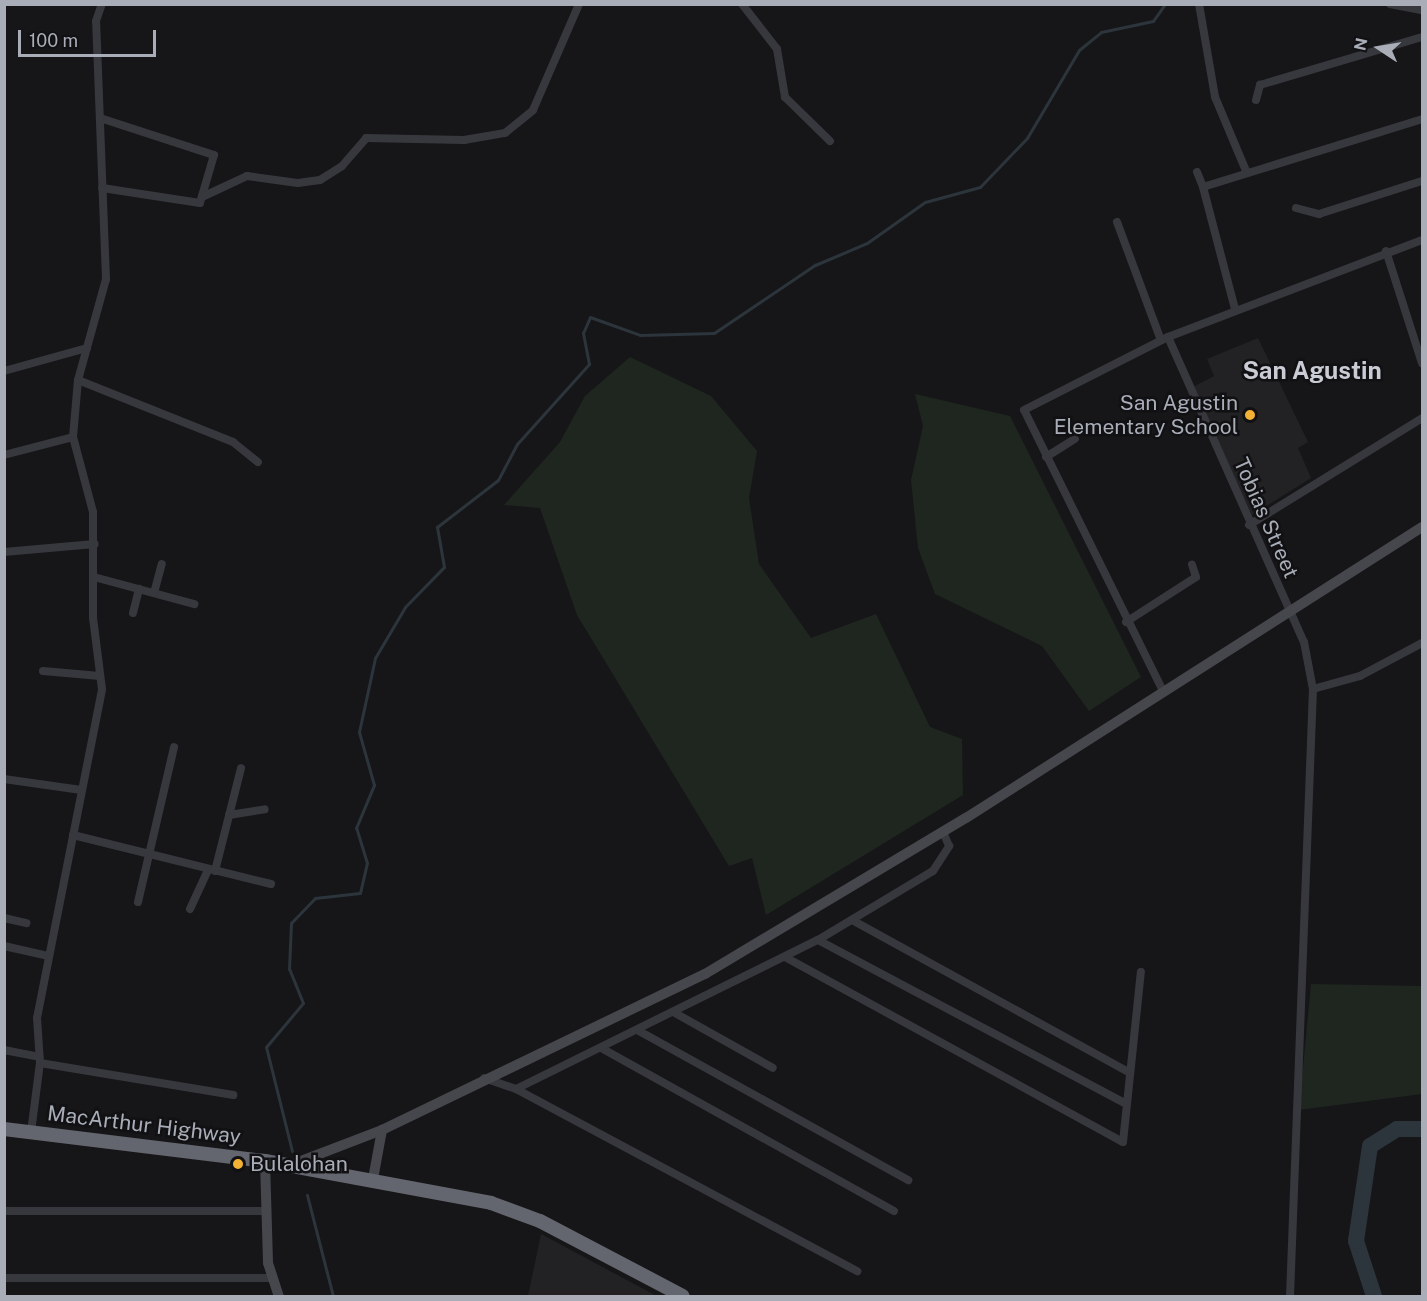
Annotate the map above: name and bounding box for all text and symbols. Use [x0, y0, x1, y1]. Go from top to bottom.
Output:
scale bar [21, 18, 159, 56]
north arrow [1349, 18, 1409, 78]
text: 100 m [29, 30, 78, 51]
text: N [1350, 36, 1371, 52]
district label: San Agustin [1242, 357, 1382, 385]
place label: San Agustin Elementary School [1054, 390, 1238, 440]
marker: San Agustin Elementary School [1243, 408, 1257, 422]
street label: Tobias Street [1228, 454, 1304, 582]
street label: MacArthur Highway [46, 1101, 242, 1149]
place label: Bulalohan [250, 1151, 348, 1177]
marker: Bulalohan [231, 1157, 245, 1171]

